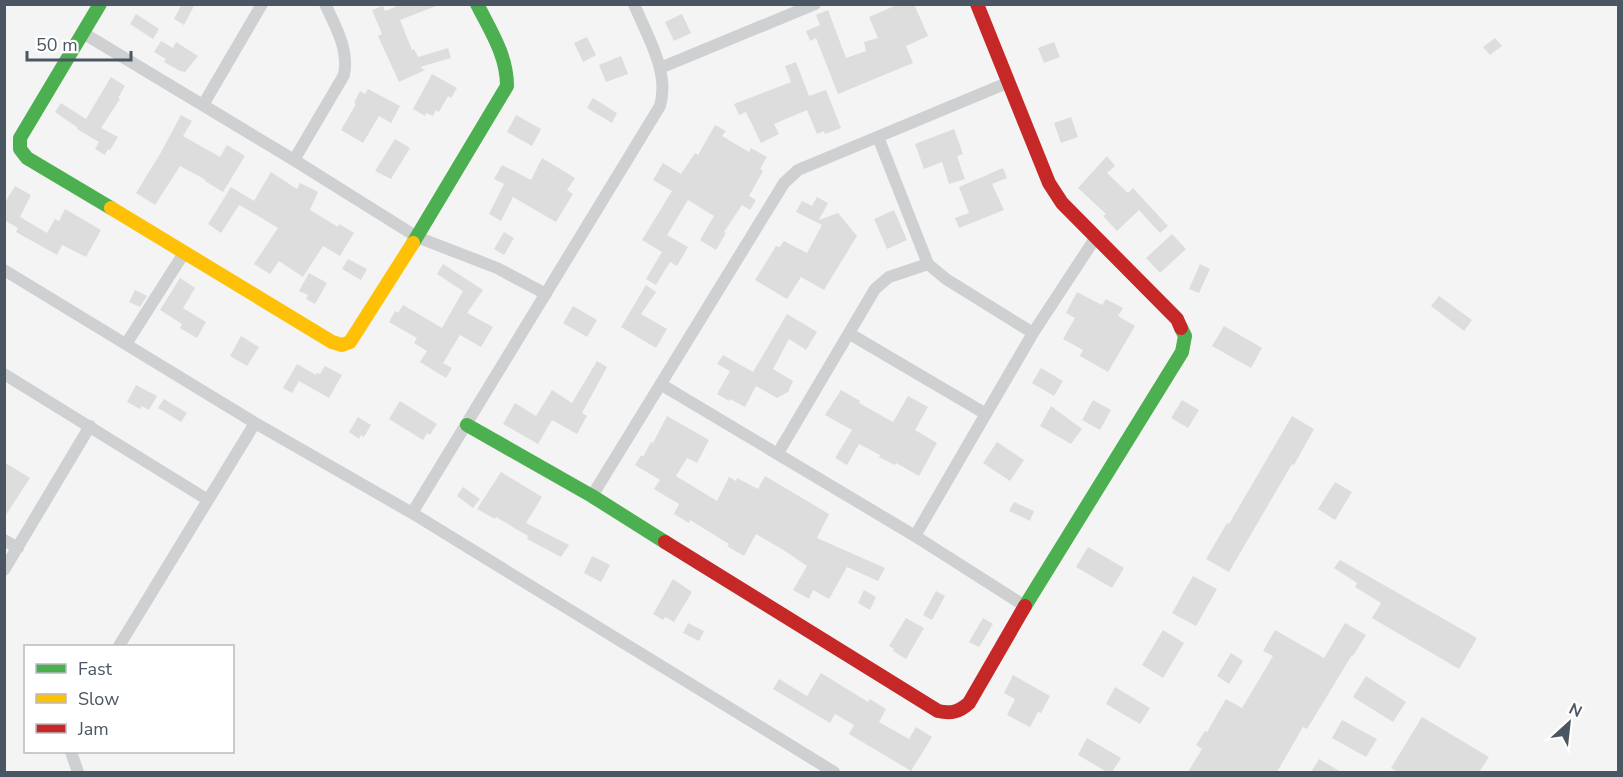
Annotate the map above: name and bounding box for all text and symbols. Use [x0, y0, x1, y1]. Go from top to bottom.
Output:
scale bar [27, 24, 130, 62]
text: 50 m [36, 33, 78, 57]
legend [24, 645, 234, 753]
text: Fast [78, 657, 113, 681]
text: Slow [78, 687, 119, 711]
north arrow [1539, 693, 1599, 753]
text: N [1565, 698, 1586, 723]
text: Jam [77, 717, 109, 741]

